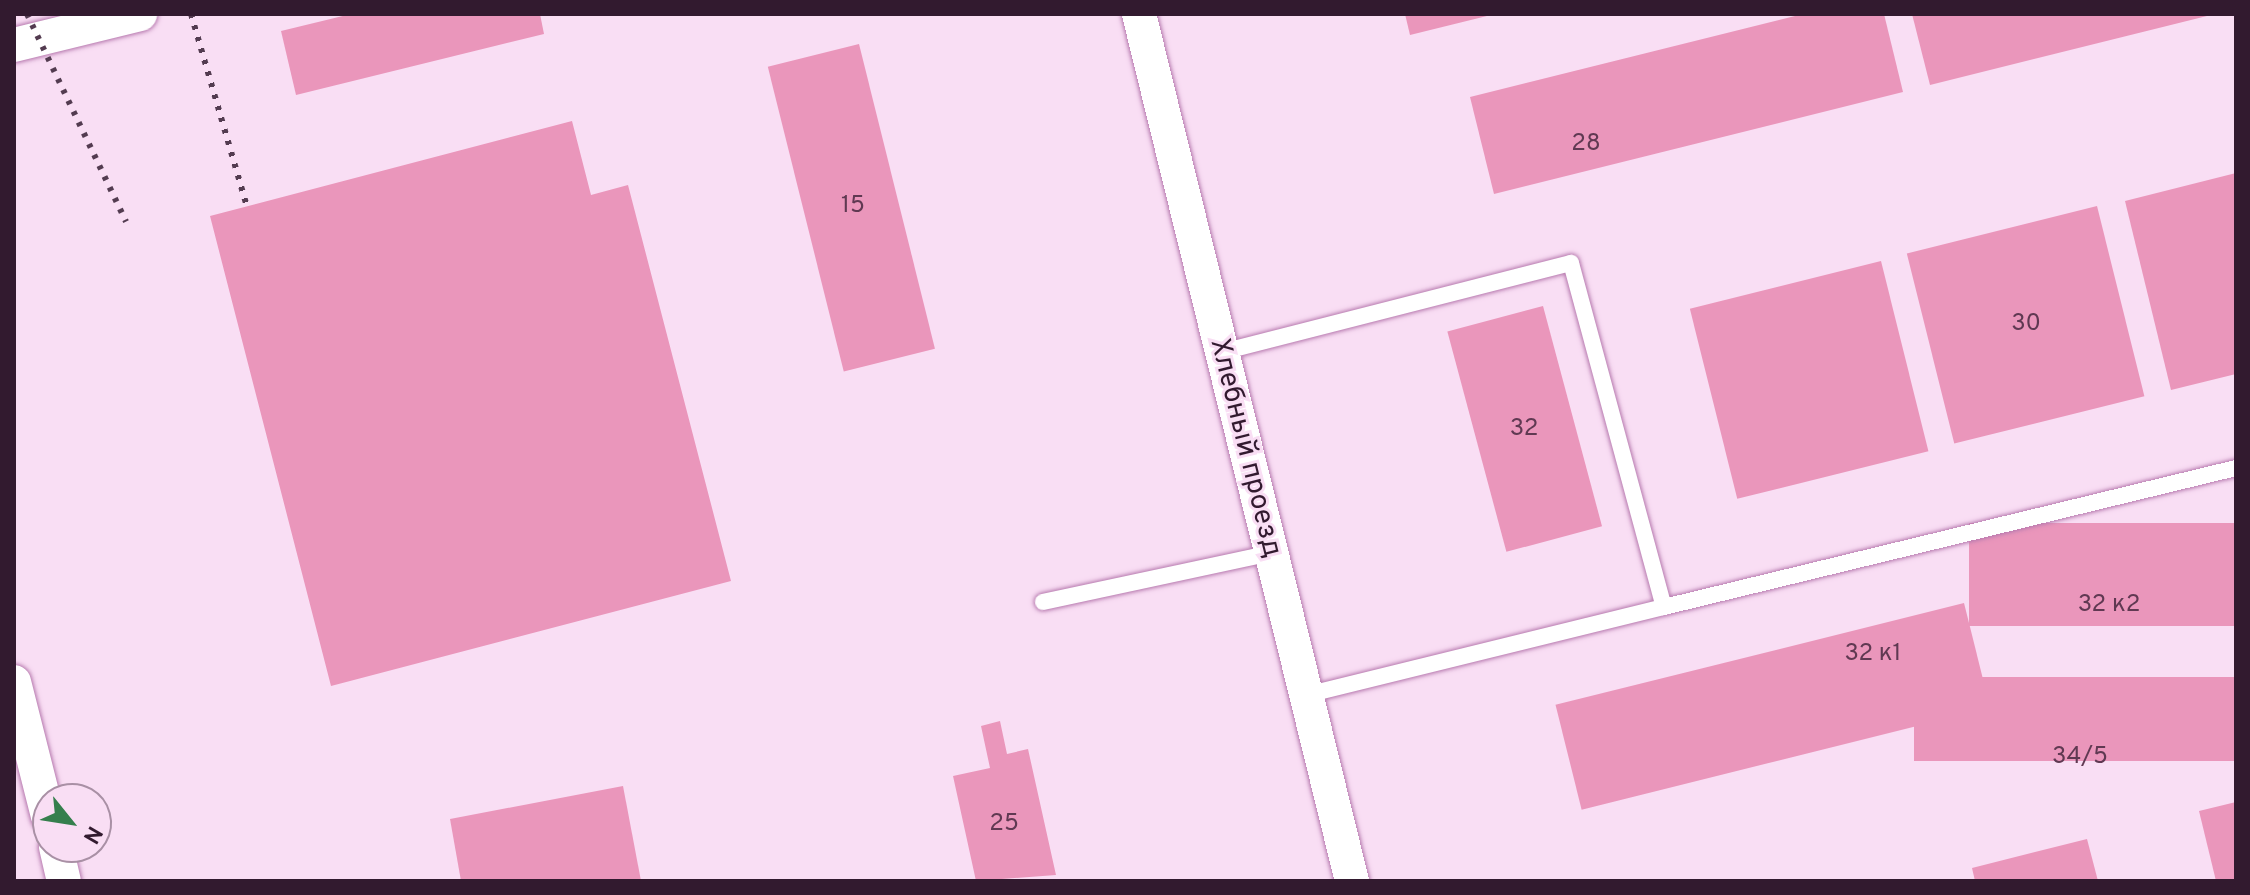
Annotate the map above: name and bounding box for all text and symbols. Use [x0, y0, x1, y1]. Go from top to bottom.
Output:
house number: 28 [1571, 131, 1601, 159]
house number: 15 [841, 193, 865, 221]
house number: 30 [2011, 311, 2041, 339]
street label: Хлебный проезд [1202, 335, 1288, 561]
house number: 32 [1510, 416, 1538, 444]
house number: 32 к2 [2078, 592, 2140, 620]
house number: 32 к1 [1845, 641, 1901, 669]
house number: 34/5 [2052, 744, 2108, 772]
north arrow [32, 783, 112, 863]
house number: 25 [989, 811, 1019, 839]
text: N [76, 821, 107, 848]

